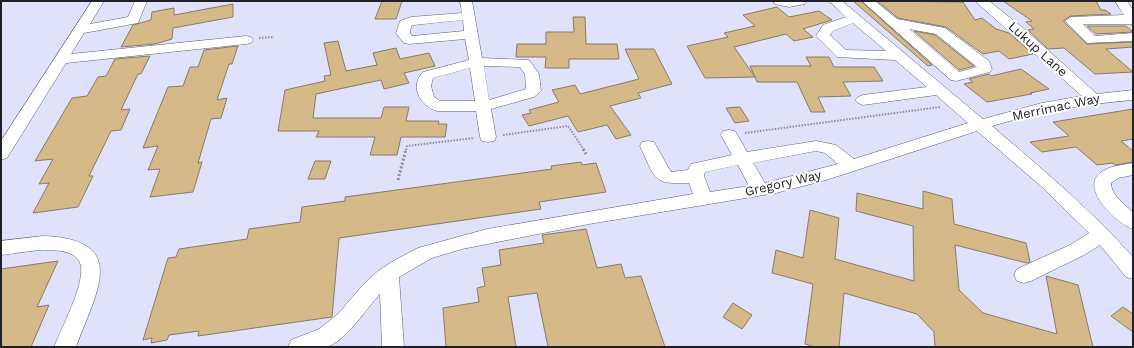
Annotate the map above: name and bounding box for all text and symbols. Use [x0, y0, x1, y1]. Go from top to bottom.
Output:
street label: Lukup Lane [1005, 19, 1071, 79]
street label: Merrimac Way [1011, 90, 1102, 124]
street label: Gregory Way [743, 167, 823, 199]

